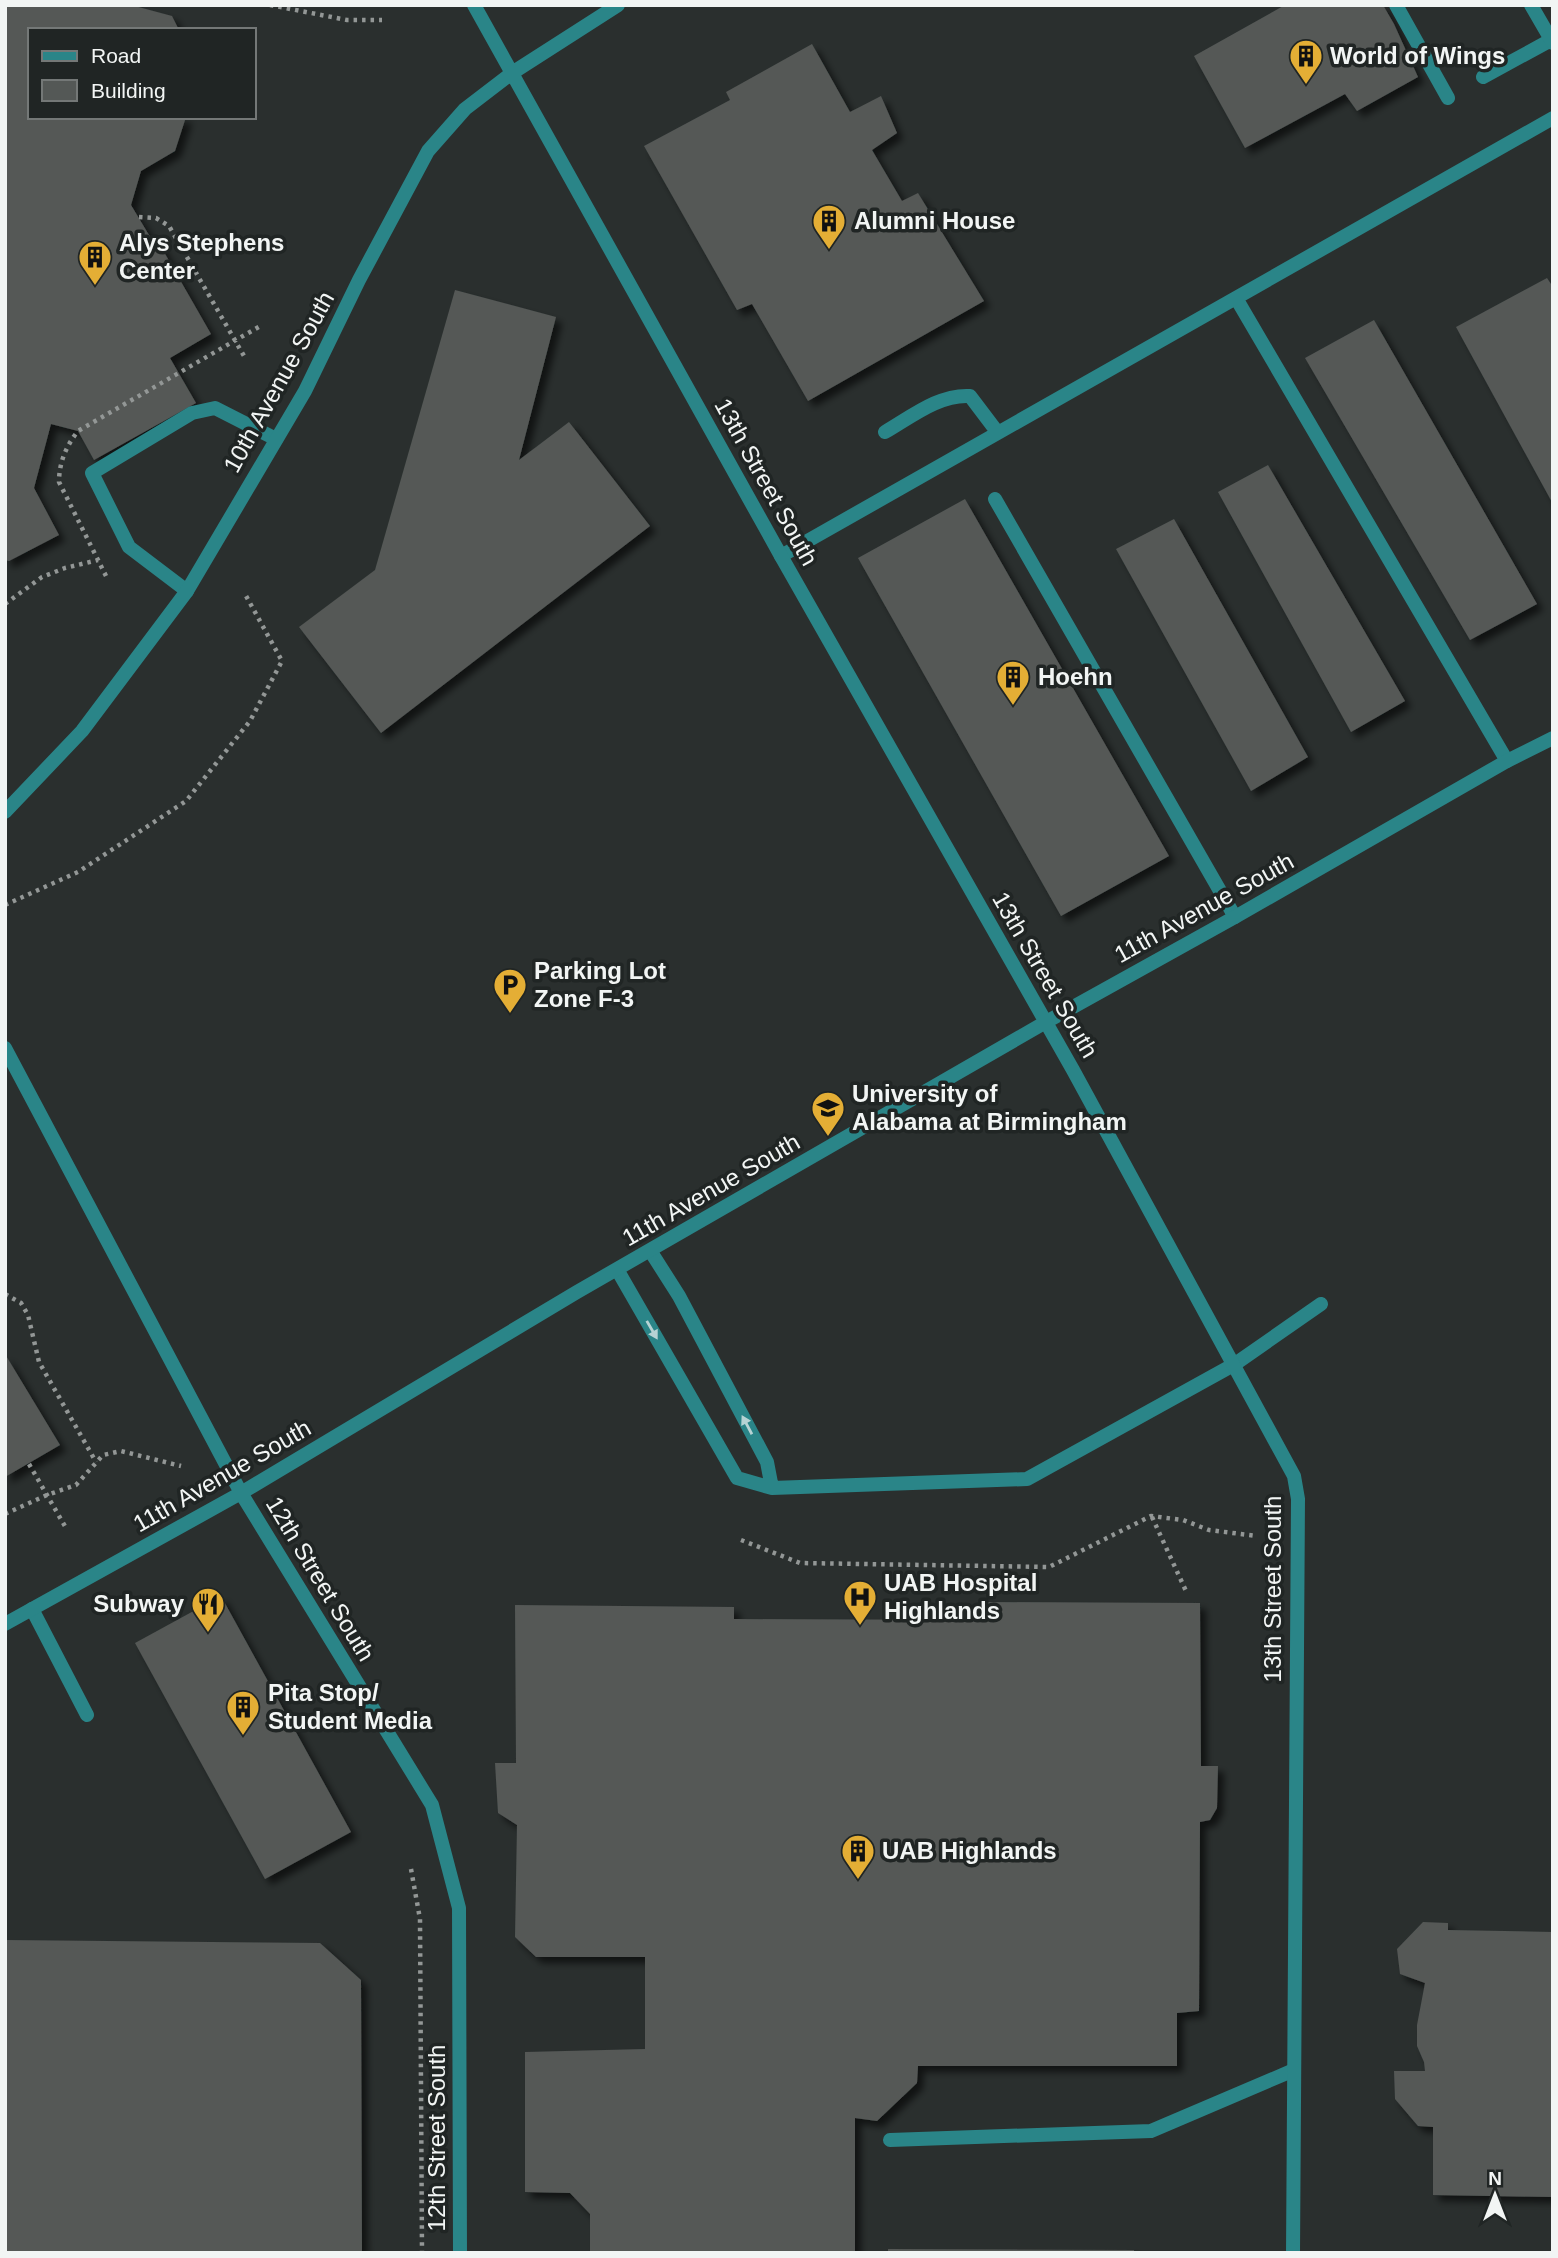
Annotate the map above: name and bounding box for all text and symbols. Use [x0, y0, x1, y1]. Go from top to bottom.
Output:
legend [28, 28, 256, 119]
building icon: World of Wings [1287, 37, 1325, 86]
place label: World of Wings [1330, 42, 1505, 69]
text: Road [91, 44, 141, 67]
text: Building [91, 79, 166, 102]
building icon: Alumni House [810, 202, 848, 251]
place label: Alumni House [854, 207, 1015, 234]
place label: Alys Stephens Center [119, 229, 284, 284]
building icon: Alys Stephens Center [76, 238, 114, 287]
street label: 10th Avenue South [218, 287, 339, 477]
street label: 13th Street South [709, 394, 824, 570]
building icon: Hoehn [994, 658, 1032, 707]
place label: Hoehn [1038, 663, 1113, 690]
street label: 11th Avenue South [1109, 847, 1298, 968]
street label: 13th Street South [987, 887, 1104, 1062]
place label: Parking Lot Zone F-3 [534, 957, 666, 1012]
parking icon: Parking Lot Zone F-3 [491, 966, 529, 1015]
place label: University of Alabama at Birmingham [852, 1080, 1127, 1135]
school or university icon: University of Alabama at Birmingham [809, 1089, 847, 1138]
street label: 11th Avenue South [617, 1128, 804, 1251]
one-way arrow [646, 1320, 659, 1339]
street label: 11th Avenue South [128, 1414, 315, 1537]
one-way arrow [742, 1415, 753, 1435]
street label: 12th Street South [261, 1492, 380, 1666]
street label: 13th Street South [1259, 1496, 1286, 1682]
place label: UAB Hospital Highlands [884, 1569, 1037, 1624]
hospital icon: UAB Hospital Highlands [841, 1578, 879, 1627]
restaurant icon: Subway [189, 1585, 227, 1634]
place label: Subway [93, 1590, 185, 1617]
place label: Pita Stop/ Student Media [268, 1679, 433, 1734]
building icon: Pita Stop/ Student Media [224, 1688, 262, 1737]
building icon: UAB Highlands [839, 1832, 877, 1881]
place label: UAB Highlands [882, 1837, 1057, 1864]
street label: 12th Street South [423, 2045, 450, 2231]
north arrow [1460, 2160, 1530, 2230]
text: N [1488, 2168, 1502, 2189]

